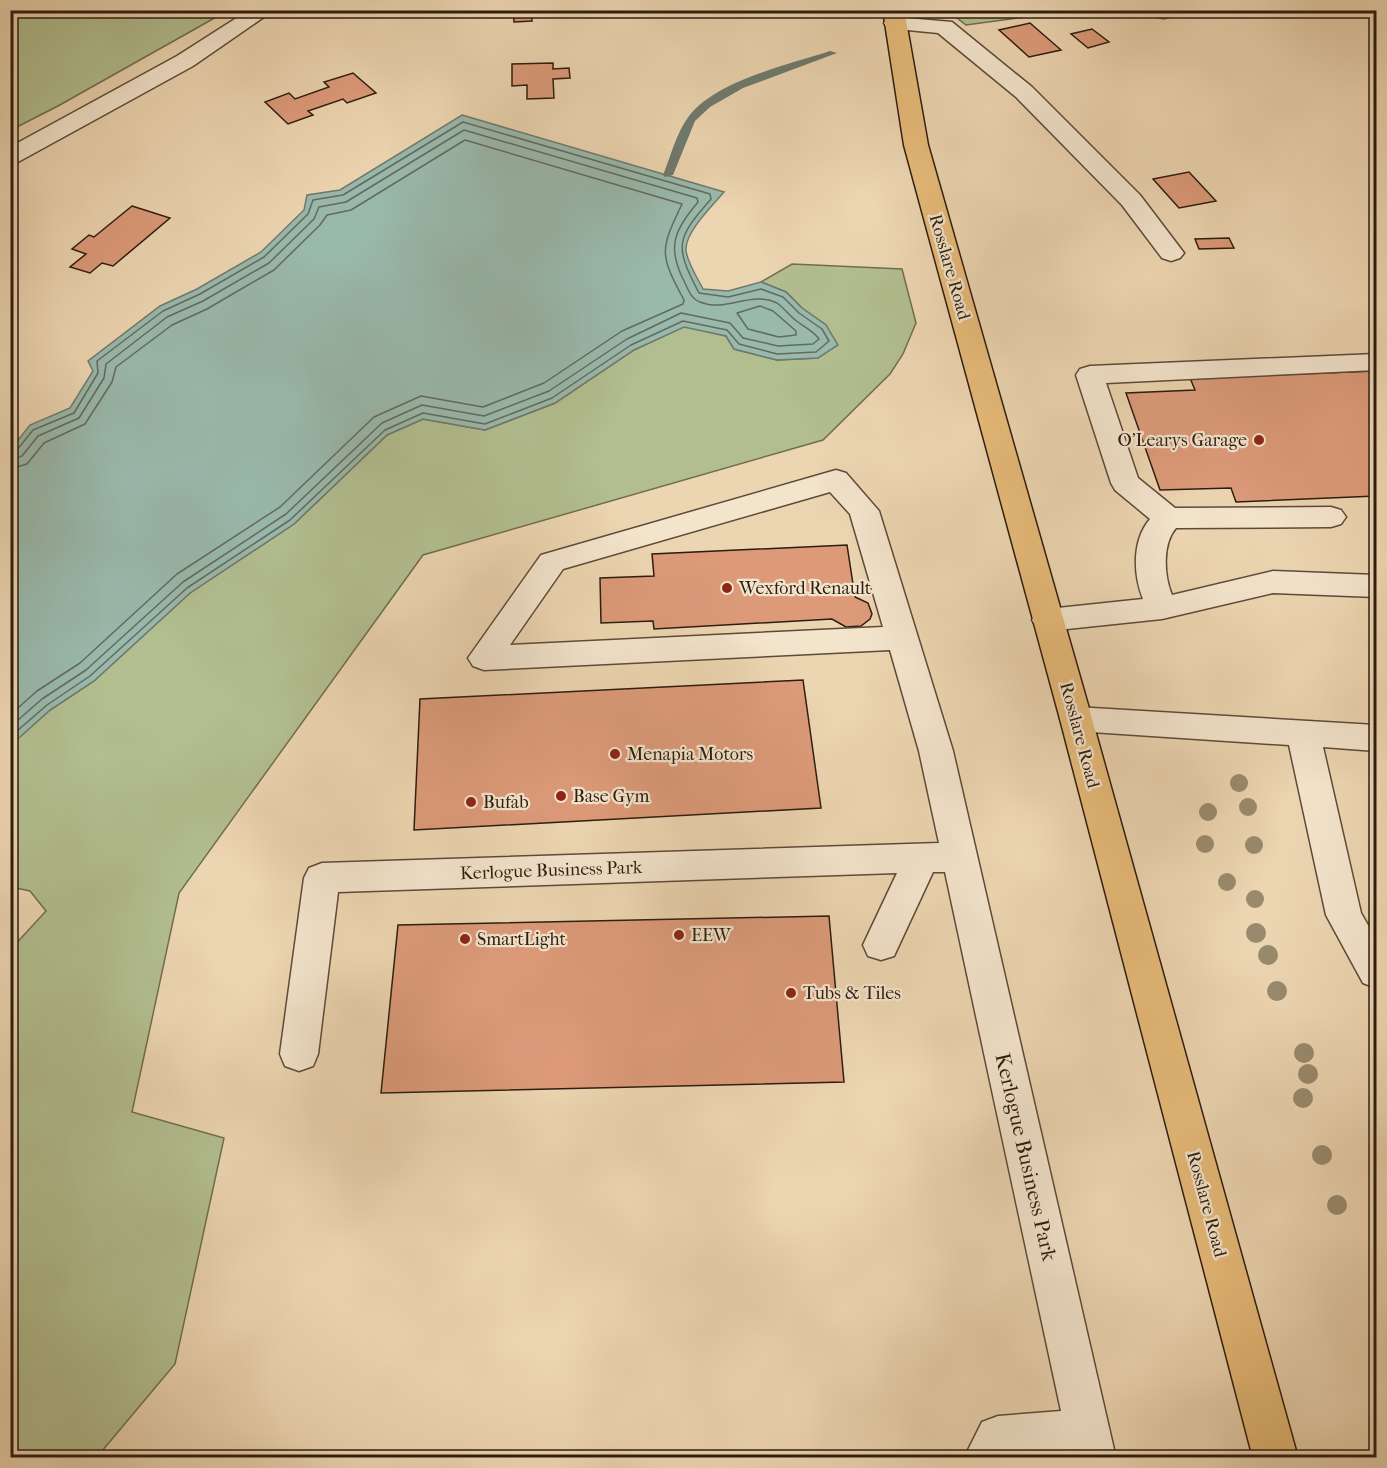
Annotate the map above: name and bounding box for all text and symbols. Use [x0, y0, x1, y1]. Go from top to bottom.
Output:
street label: Rosslare Road [924, 212, 975, 323]
place label: O'Learys Garage [1117, 430, 1247, 451]
marker: O'Learys Garage [1252, 433, 1266, 447]
place label: Wexford Renault [738, 578, 872, 599]
marker: Wexford Renault [720, 581, 734, 595]
street label: Rosslare Road [1055, 680, 1104, 791]
place label: Menapia Motors [627, 744, 753, 765]
marker: Menapia Motors [608, 747, 622, 761]
place label: Base Gym [573, 786, 650, 807]
marker: Base Gym [554, 789, 568, 803]
place label: Bufab [483, 792, 529, 813]
marker: Bufab [464, 795, 478, 809]
street label: Kerlogue Business Park [460, 857, 643, 884]
place label: EEW [691, 925, 732, 946]
marker: EEW [672, 928, 686, 942]
place label: SmartLight [477, 929, 566, 950]
marker: SmartLight [458, 932, 472, 946]
place label: Tubs & Tiles [803, 983, 901, 1004]
marker: Tubs & Tiles [784, 986, 798, 1000]
street label: Kerlogue Business Park [990, 1051, 1062, 1263]
street label: Rosslare Road [1182, 1149, 1231, 1260]

